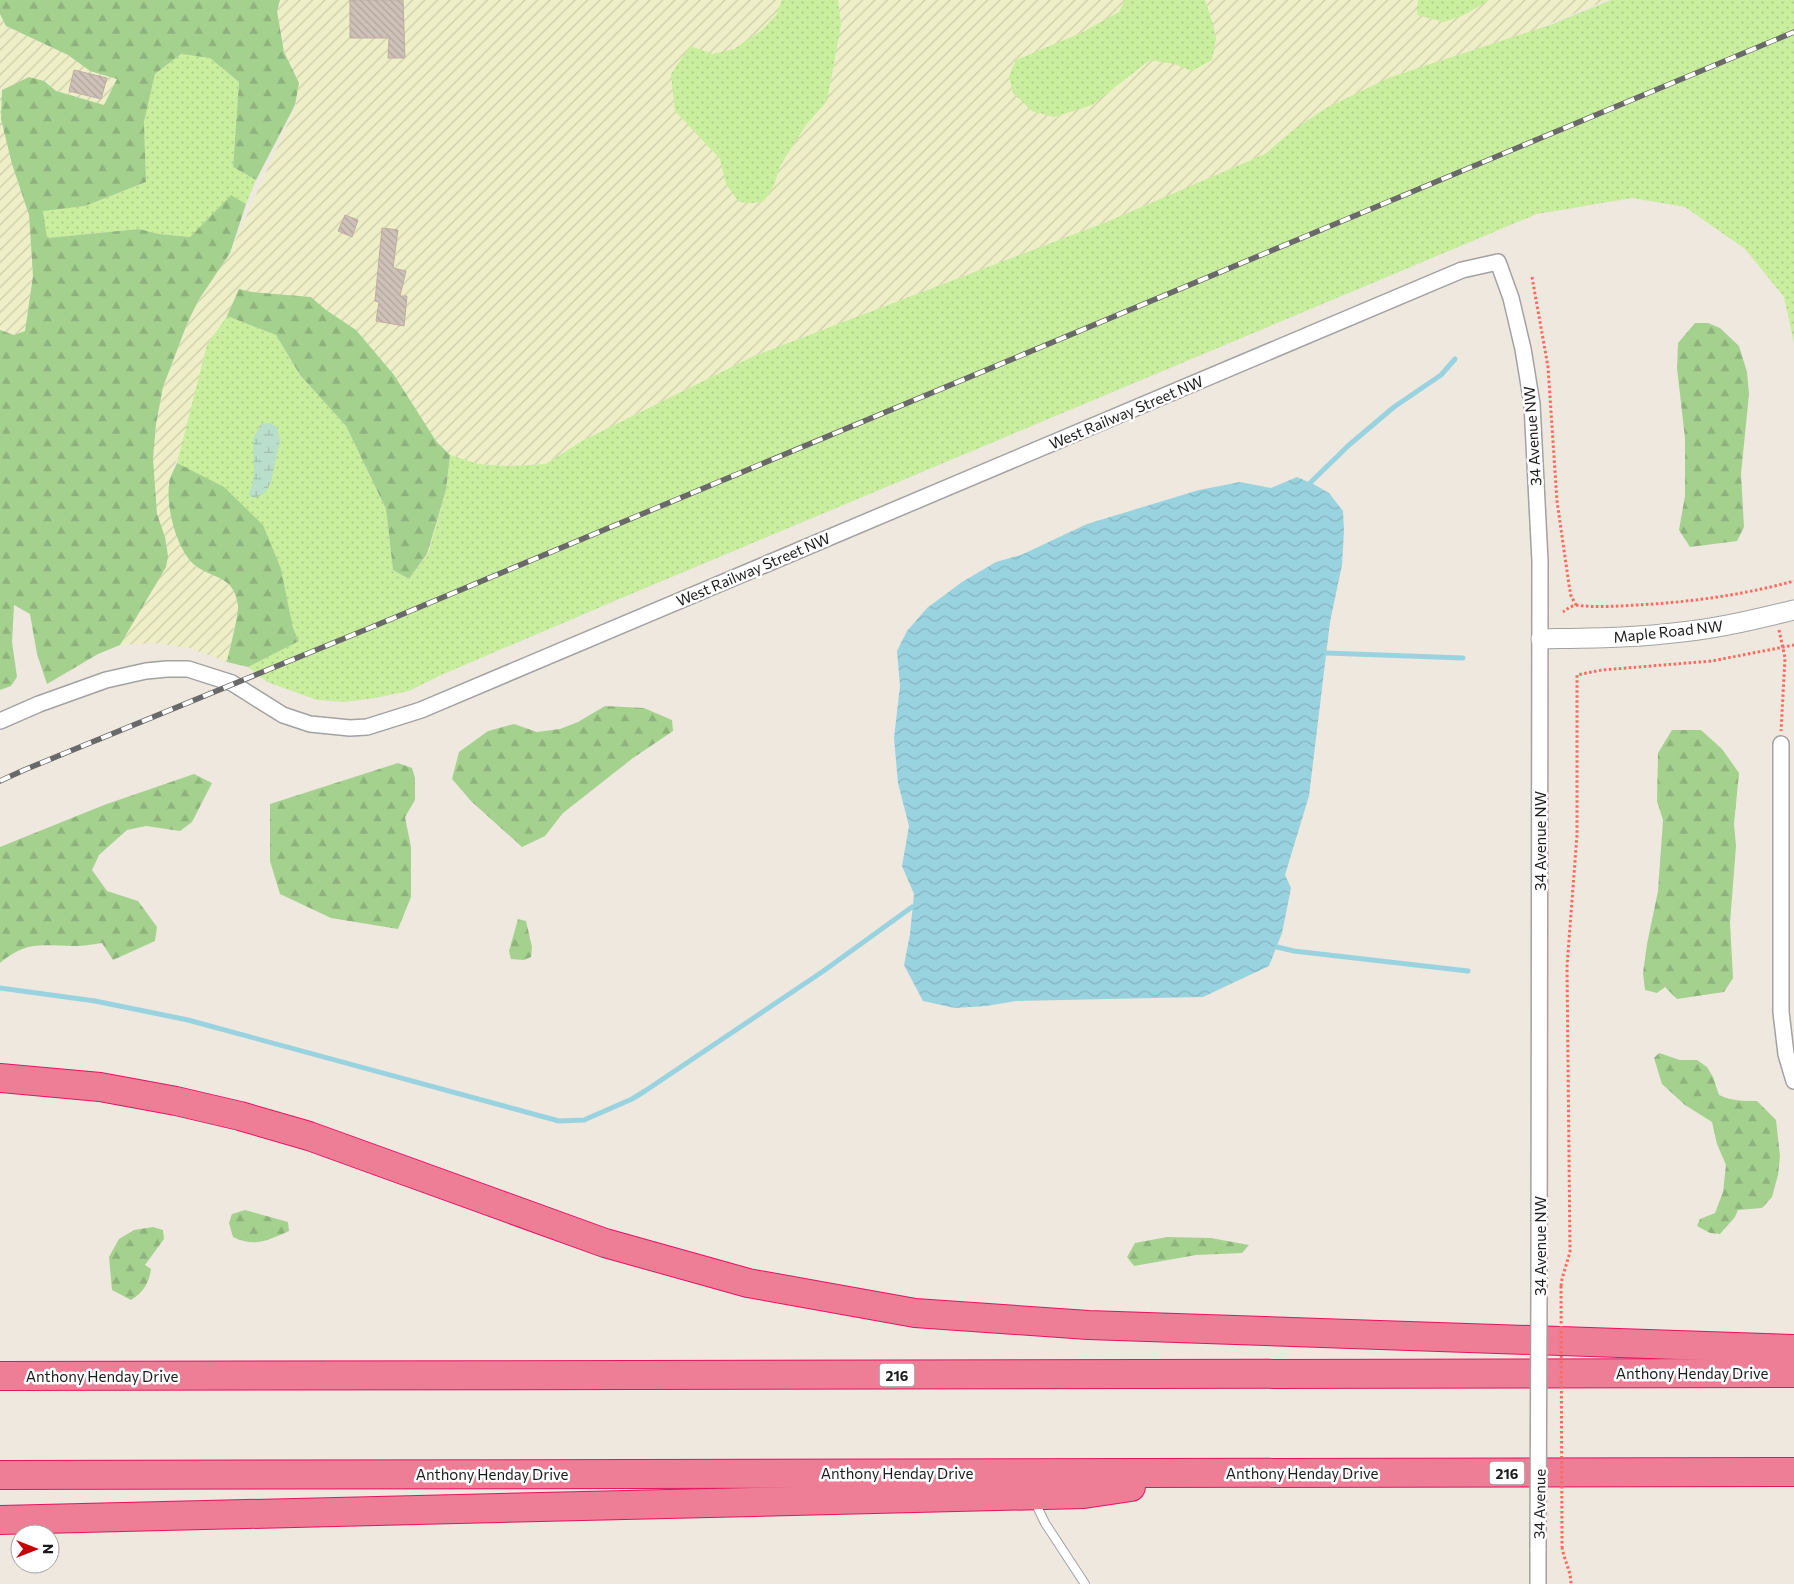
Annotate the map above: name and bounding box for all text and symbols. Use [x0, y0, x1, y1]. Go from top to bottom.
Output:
street label: West Railway Street NW [1046, 371, 1206, 453]
street label: 34 Avenue NW [1520, 386, 1544, 486]
street label: West Railway Street NW [673, 528, 833, 610]
street label: Maple Road NW [1612, 616, 1724, 646]
street label: 34 Avenue NW [1531, 791, 1549, 891]
street label: 34 Avenue NW [1531, 1196, 1549, 1296]
road number: 216 [880, 1364, 914, 1386]
street label: Anthony Henday Drive [1616, 1364, 1768, 1382]
street label: Anthony Henday Drive [26, 1367, 178, 1385]
road number: 216 [1490, 1462, 1524, 1485]
street label: Anthony Henday Drive [821, 1464, 973, 1482]
street label: Anthony Henday Drive [1226, 1464, 1378, 1482]
street label: Anthony Henday Drive [416, 1465, 568, 1483]
street label: 34 Avenue [1529, 1469, 1549, 1539]
north arrow [10, 1524, 60, 1574]
text: N [40, 1544, 57, 1554]

